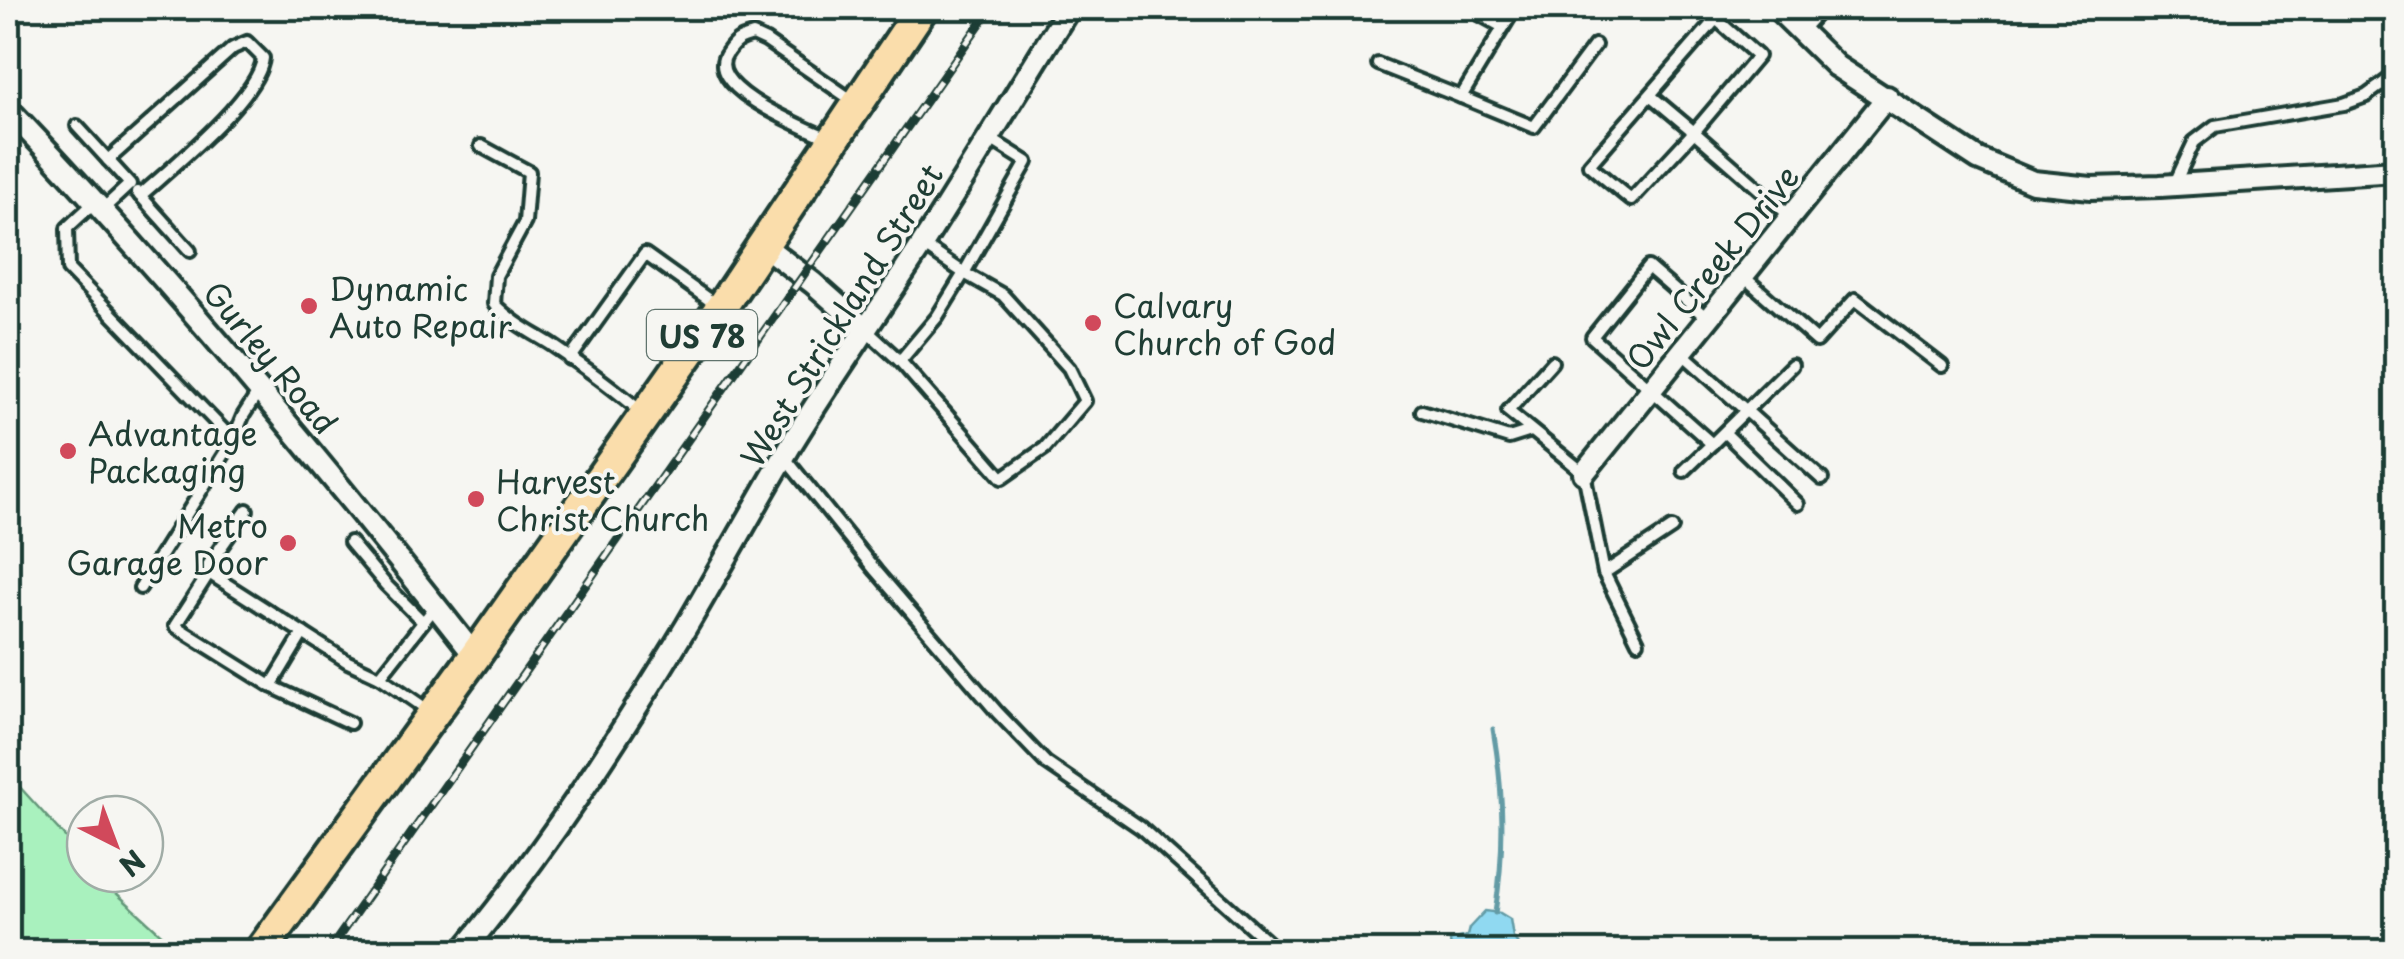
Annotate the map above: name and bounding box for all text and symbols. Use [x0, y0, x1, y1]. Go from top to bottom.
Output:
street label: West Strickland Street [728, 154, 954, 476]
street label: Owl Creek Drive [1614, 154, 1810, 380]
place label: Dynamic Auto Repair [329, 264, 512, 349]
street label: Gurley Road [192, 270, 350, 444]
place label: Calvary Church of God [1113, 281, 1336, 366]
marker: Dynamic Auto Repair [298, 295, 320, 317]
road number: US 78 [647, 310, 757, 360]
marker: Calvary Church of God [1082, 312, 1104, 334]
place label: Advantage Packaging [88, 409, 258, 494]
marker: Advantage Packaging [57, 440, 79, 462]
place label: Harvest Christ Church [496, 457, 709, 542]
marker: Harvest Christ Church [465, 488, 487, 510]
place label: Metro Garage Door [66, 501, 268, 586]
marker: Metro Garage Door [277, 532, 299, 554]
north arrow [65, 794, 165, 894]
text: N [110, 840, 155, 887]

